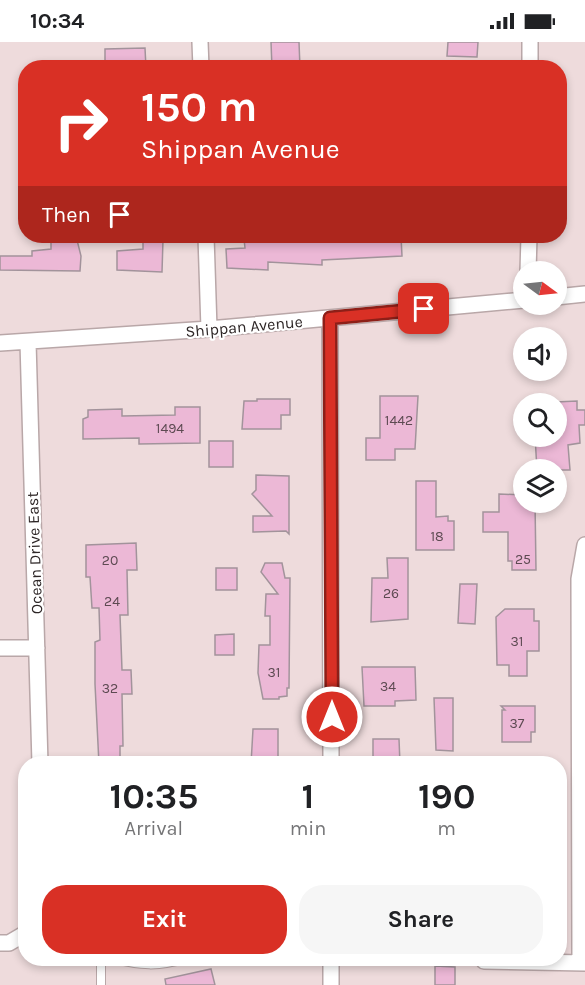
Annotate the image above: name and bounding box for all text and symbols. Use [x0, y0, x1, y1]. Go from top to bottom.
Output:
text: 10:34 [30, 8, 84, 34]
text: 150 m [141, 82, 257, 132]
icon: right [42, 84, 120, 162]
text: Shippan Avenue [141, 133, 340, 165]
icon: arrive [103, 198, 136, 231]
text: Then [42, 202, 91, 228]
north arrow [513, 261, 567, 315]
map controls [513, 261, 567, 513]
pin [398, 283, 449, 334]
icon: arrive [407, 292, 440, 325]
street label: Shippan Avenue [185, 312, 304, 341]
button: sound [513, 327, 567, 381]
button: search [513, 393, 567, 447]
house number: 1442 [385, 412, 413, 429]
house number: 1494 [156, 420, 184, 437]
button: layers [513, 459, 567, 513]
street label: Ocean Drive East [23, 491, 46, 615]
house number: 18 [430, 528, 444, 545]
house number: 25 [515, 551, 531, 568]
house number: 20 [102, 552, 118, 569]
house number: 26 [383, 585, 399, 602]
house number: 24 [104, 593, 120, 610]
house number: 31 [511, 633, 523, 650]
house number: 31 [268, 664, 280, 681]
house number: 34 [380, 678, 396, 695]
house number: 32 [102, 680, 118, 697]
position arrow [300, 685, 364, 749]
house number: 37 [510, 715, 525, 732]
text: 10:35 [110, 775, 198, 817]
text: 1 [302, 775, 314, 817]
text: 190 [418, 775, 475, 817]
text: Arrival [125, 817, 183, 840]
text: min [290, 817, 326, 840]
text: m [437, 817, 456, 840]
button: Exit [42, 885, 287, 954]
button: Share [299, 885, 543, 954]

